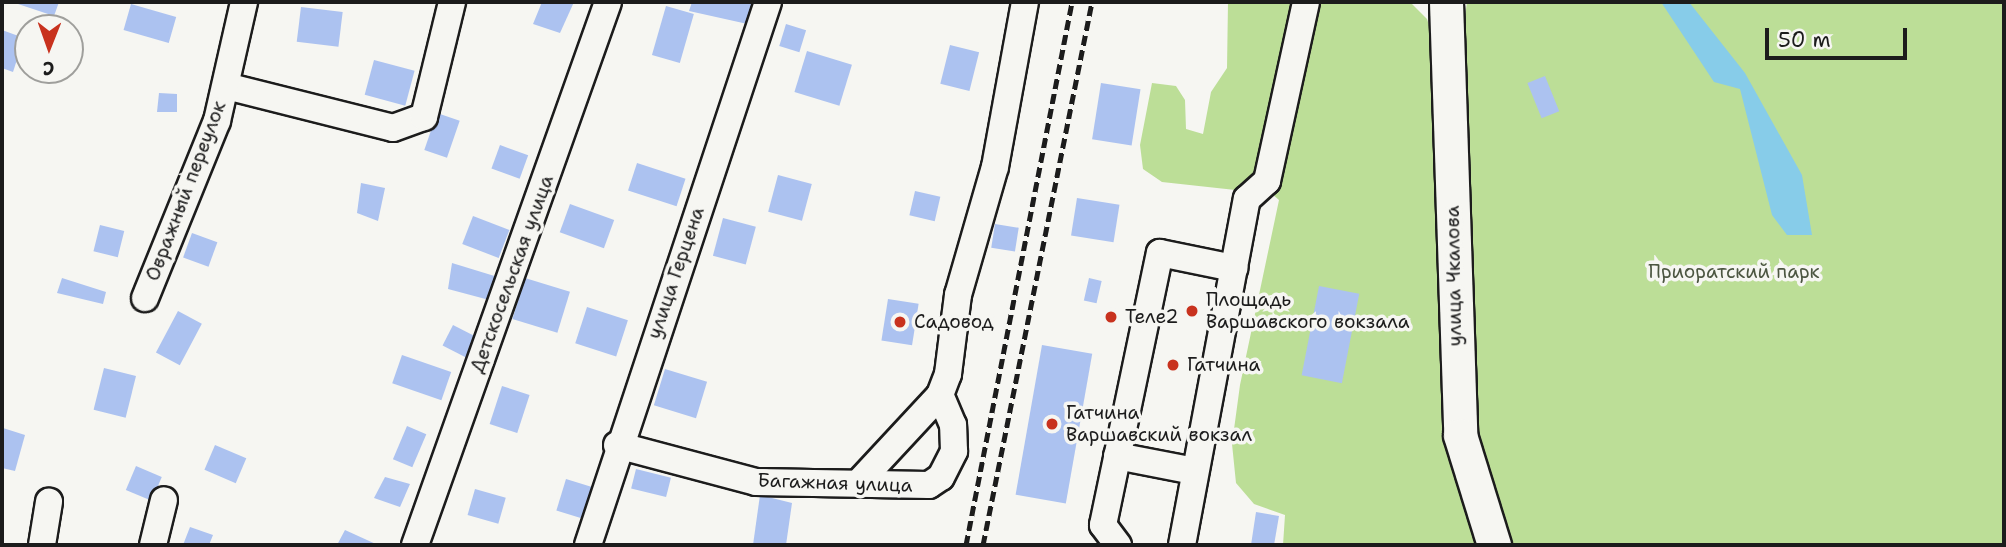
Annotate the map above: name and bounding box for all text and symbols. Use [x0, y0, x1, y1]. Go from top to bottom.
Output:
north arrow [14, 14, 84, 84]
scale bar [1768, 14, 1910, 58]
text: 50 m [1778, 26, 1831, 54]
text: С [43, 56, 55, 81]
street label: Овражный переулок [141, 98, 231, 284]
street label: Детскосельская улица [466, 172, 558, 376]
street label: улица Герцена [643, 204, 709, 342]
street label: улица Чкалова [1441, 205, 1467, 347]
park label: Приоратский парк [1648, 261, 1820, 283]
place label: Площадь Варшавского вокзала [1206, 289, 1410, 333]
marker: Площадь Варшавского вокзала [1184, 303, 1200, 319]
place label: Теле2 [1125, 306, 1179, 328]
marker: Теле2 [1103, 309, 1119, 325]
place label: Садовод [914, 311, 994, 333]
marker: Садовод [892, 314, 908, 330]
place label: Гатчина [1187, 354, 1260, 376]
marker: Гатчина [1165, 357, 1181, 373]
place label: Гатчина Варшавский вокзал [1066, 402, 1252, 446]
marker: Гатчина Варшавский вокзал [1044, 416, 1060, 432]
street label: Багажная улица [757, 469, 913, 497]

